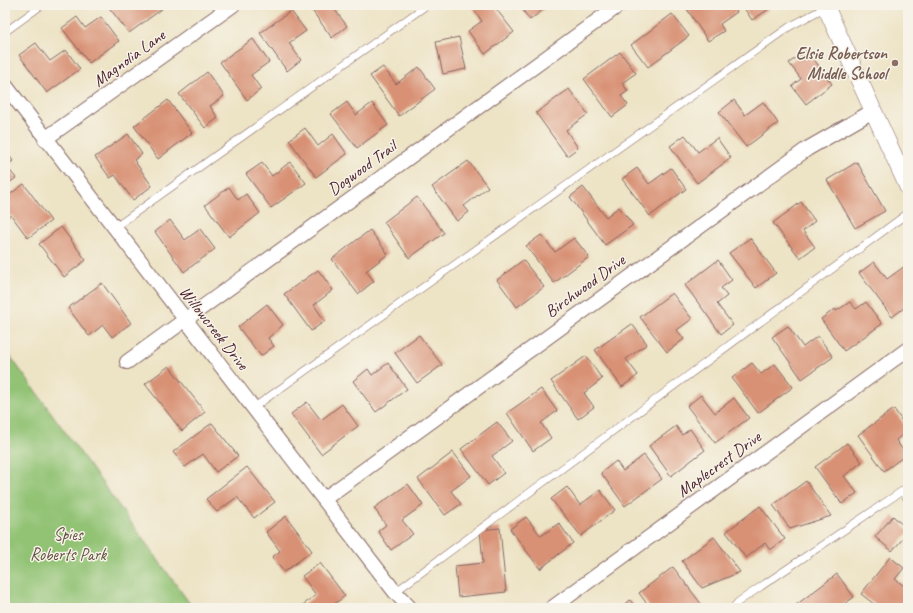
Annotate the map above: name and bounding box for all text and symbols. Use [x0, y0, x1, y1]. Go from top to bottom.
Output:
street label: Magnolia Lane [89, 24, 170, 91]
place label: Elsie Robertson Middle School [796, 43, 890, 84]
marker: Elsie Robertson Middle School [890, 58, 900, 68]
street label: Dogwood Trail [324, 134, 403, 200]
street label: Birchwood Drive [541, 249, 630, 322]
street label: Willowcreek Drive [175, 282, 254, 375]
street label: Maplecrest Drive [673, 426, 766, 501]
park label: Spies Roberts Park [30, 524, 108, 565]

